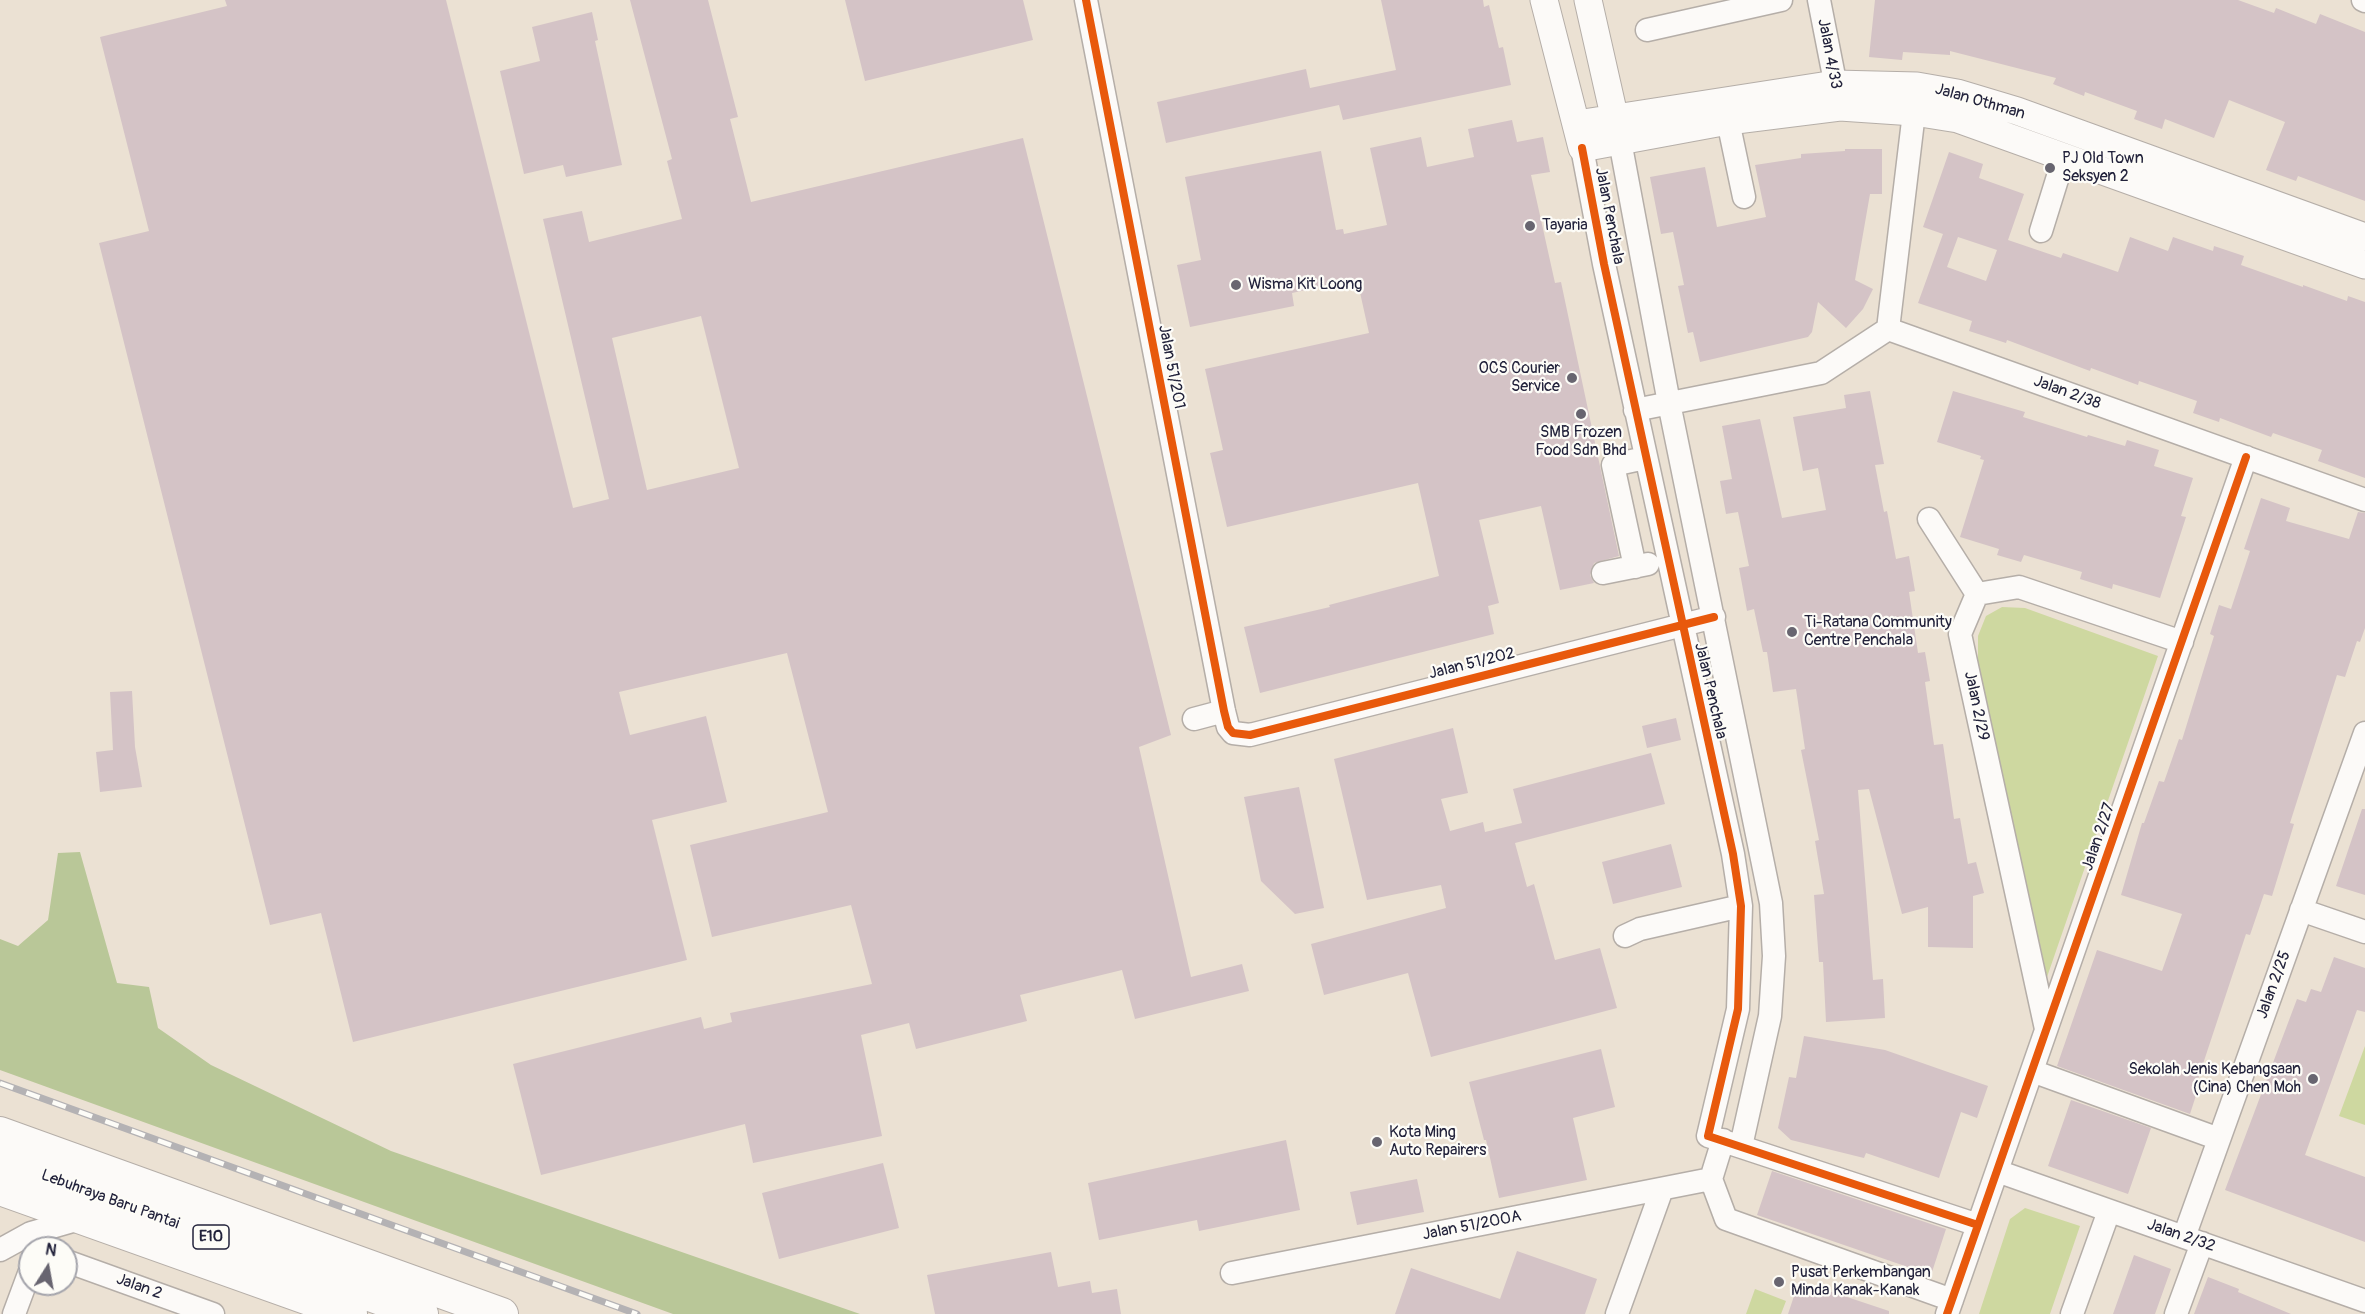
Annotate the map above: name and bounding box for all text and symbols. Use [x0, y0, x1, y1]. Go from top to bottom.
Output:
street label: Jalan 4/33 [1813, 17, 1845, 91]
street label: Jalan Othman [1933, 80, 2027, 124]
place label: PJ Old Town Seksyen 2 [2062, 149, 2144, 187]
marker: PJ Old Town Seksyen 2 [2043, 161, 2057, 175]
street label: Jalan Penchala [1590, 166, 1628, 266]
place label: Tayaria [1542, 216, 1588, 236]
marker: Tayaria [1523, 219, 1537, 233]
place label: Wisma Kit Loong [1248, 275, 1362, 295]
marker: Wisma Kit Loong [1229, 278, 1243, 292]
street label: Jalan 51/201 [1153, 323, 1189, 411]
place label: OCS Courier Service [1478, 359, 1560, 397]
marker: OCS Courier Service [1565, 371, 1579, 385]
street label: Jalan 2/38 [2031, 372, 2103, 414]
marker: SMB Frozen Food Sdn Bhd [1574, 407, 1588, 421]
place label: SMB Frozen Food Sdn Bhd [1535, 423, 1627, 461]
place label: Ti-Ratana Community Centre Penchala [1804, 613, 1952, 651]
marker: Ti-Ratana Community Centre Penchala [1785, 625, 1799, 639]
street label: Jalan Penchala [1690, 641, 1730, 741]
street label: Jalan 51/202 [1427, 644, 1517, 684]
street label: Jalan 2/29 [1959, 670, 1993, 742]
street label: Jalan 2/27 [2078, 801, 2120, 873]
street label: Jalan 2/25 [2253, 948, 2295, 1022]
place label: Sekolah Jenis Kebangsaan (Cina) Chen Moh [2128, 1060, 2301, 1098]
marker: Sekolah Jenis Kebangsaan (Cina) Chen Moh [2306, 1072, 2320, 1086]
place label: Kota Ming Auto Repairers [1389, 1123, 1486, 1161]
marker: Kota Ming Auto Repairers [1370, 1135, 1384, 1149]
street label: Lebuhraya Baru Pantai [38, 1166, 182, 1234]
street label: Jalan 51/200A [1421, 1207, 1523, 1245]
street label: Jalan 2/32 [2144, 1215, 2218, 1257]
road number: E10 [193, 1225, 229, 1249]
north arrow [18, 1236, 78, 1296]
text: N [44, 1239, 58, 1261]
place label: Pusat Perkembangan Minda Kanak-Kanak [1791, 1263, 1931, 1301]
street label: Jalan 2 [113, 1270, 165, 1304]
marker: Pusat Perkembangan Minda Kanak-Kanak [1772, 1275, 1786, 1289]

